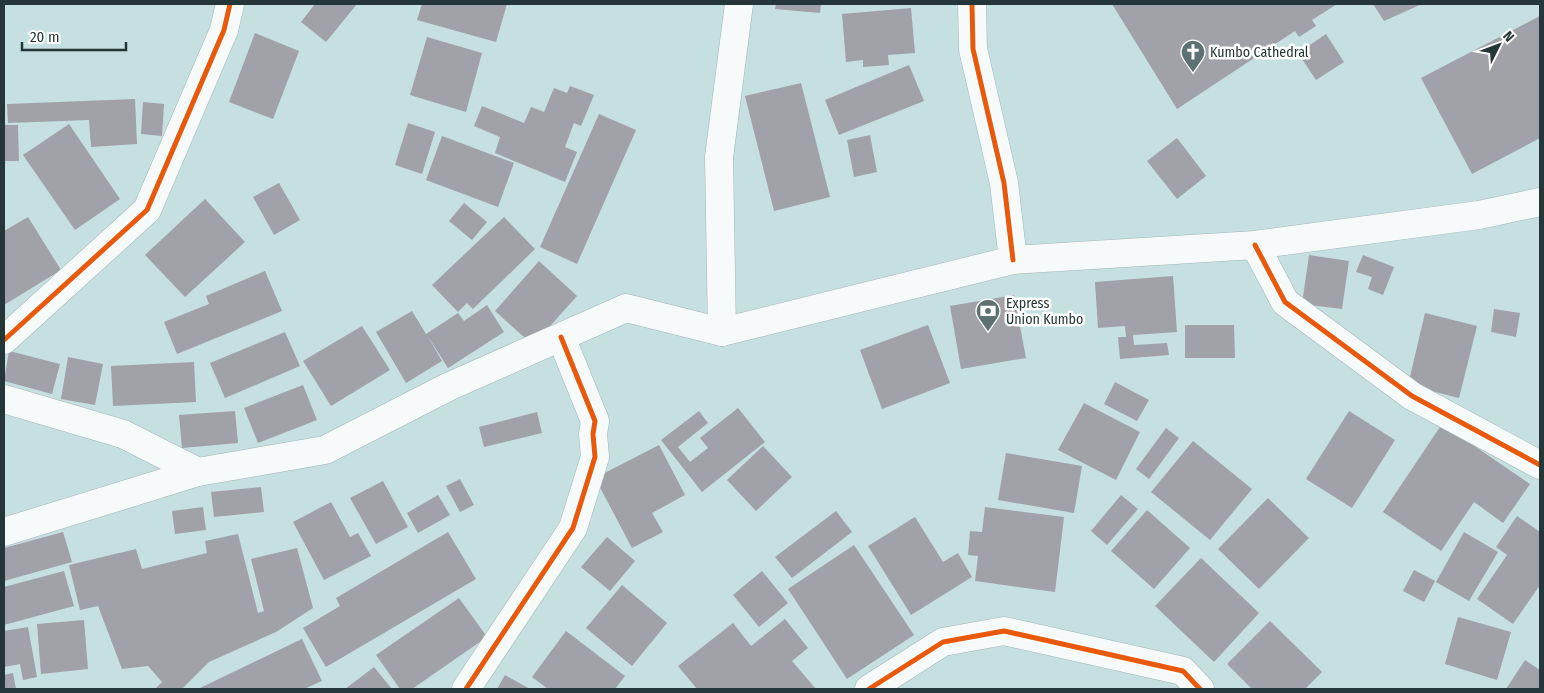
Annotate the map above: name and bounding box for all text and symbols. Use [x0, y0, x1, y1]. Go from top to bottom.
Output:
scale bar [22, 20, 126, 52]
north arrow [1474, 20, 1524, 70]
text: 20 m [30, 28, 60, 46]
text: N [1499, 28, 1517, 45]
church icon: Kumbo Cathedral [1180, 39, 1206, 73]
place label: Kumbo Cathedral [1210, 44, 1309, 61]
place label: Express Union Kumbo [1006, 295, 1083, 328]
bank icon: Express Union Kumbo [975, 298, 1001, 332]

